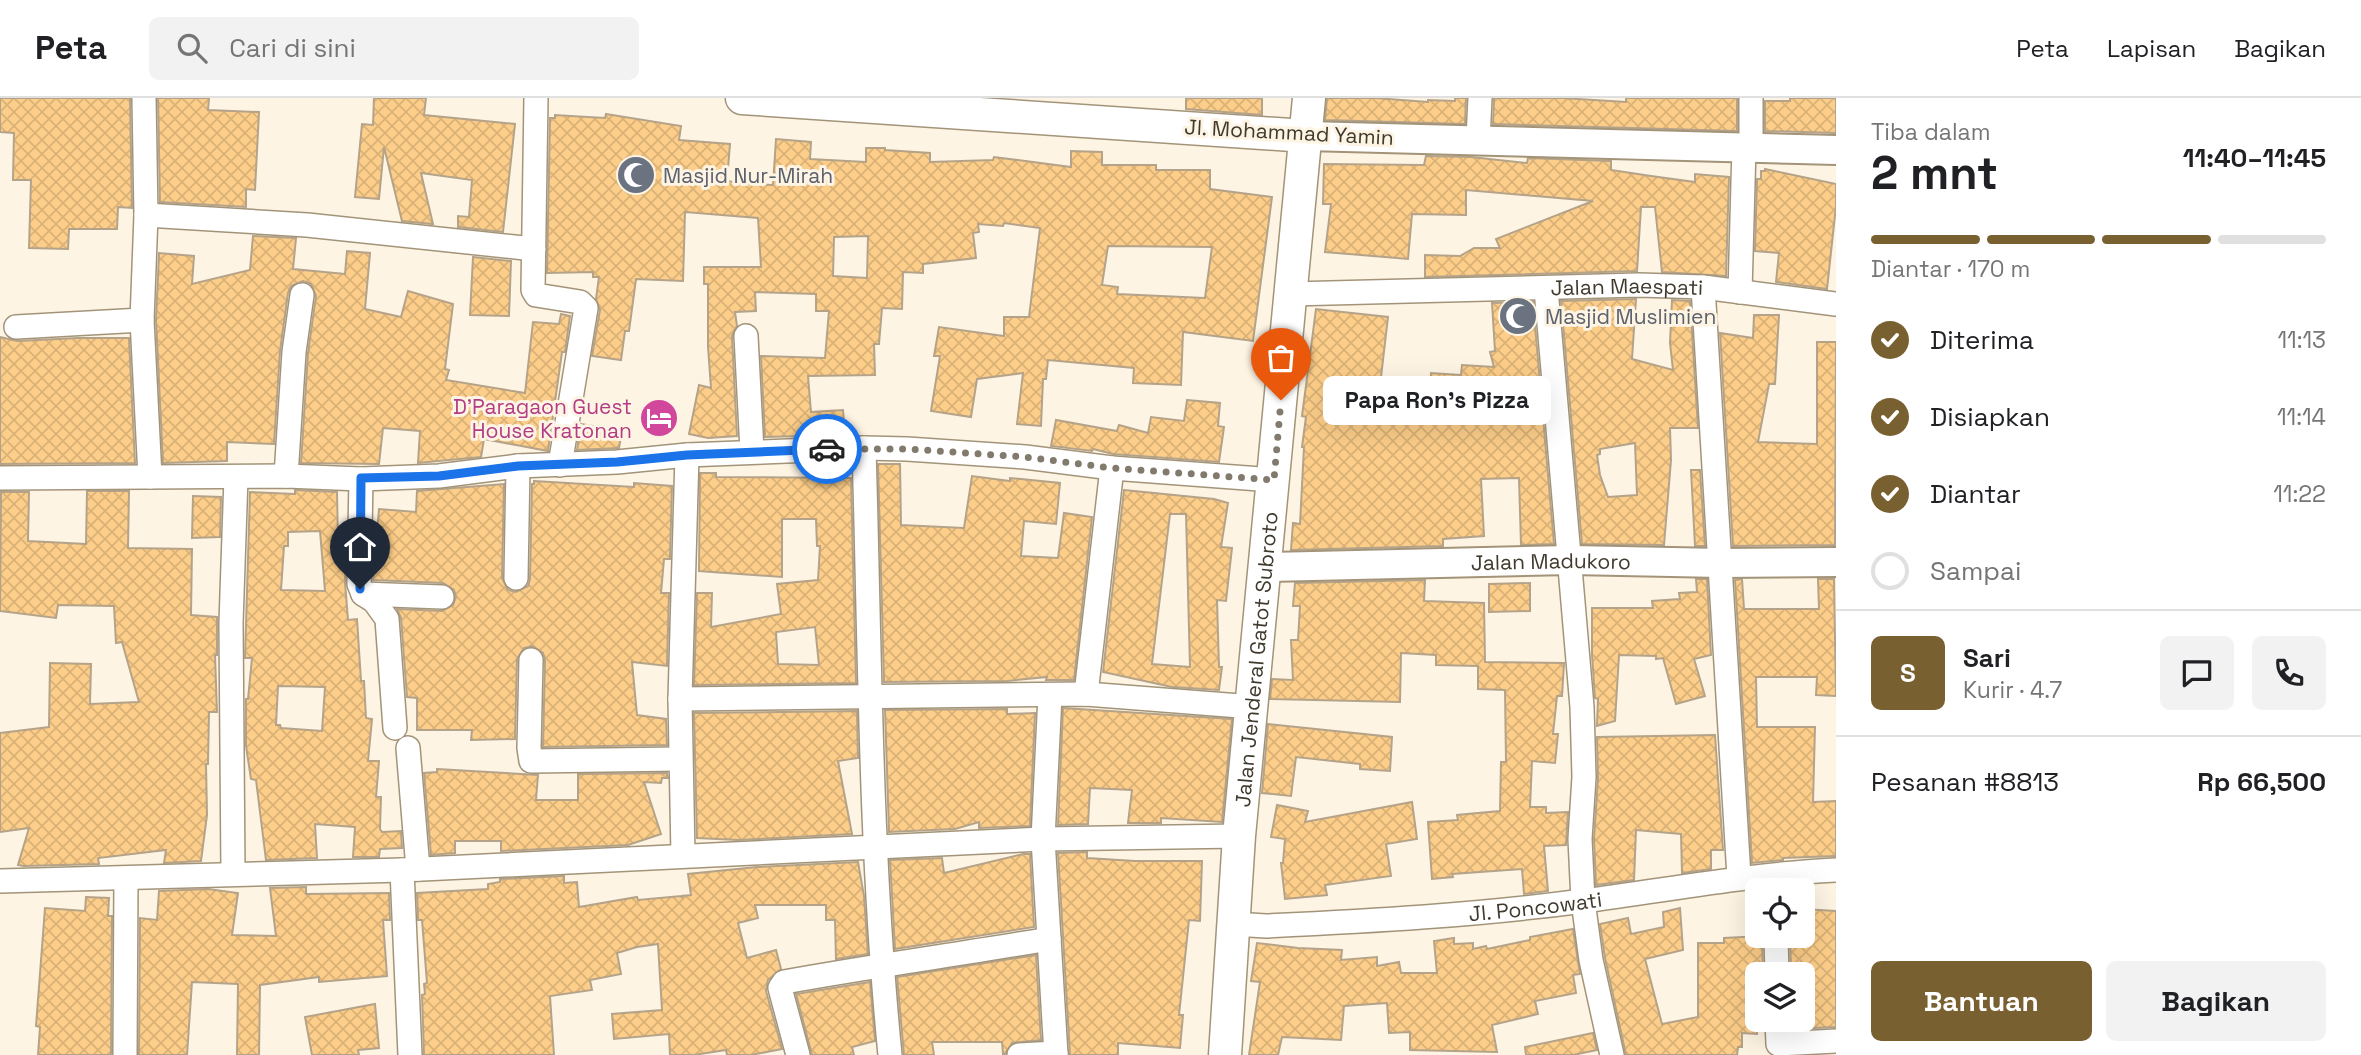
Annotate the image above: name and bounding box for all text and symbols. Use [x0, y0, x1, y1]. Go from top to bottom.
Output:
search box [149, 17, 639, 80]
text: Peta [35, 27, 107, 69]
icon: search [173, 29, 211, 67]
text: Cari di sini [229, 31, 356, 65]
text: Peta [2016, 33, 2069, 64]
text: Lapisan [2107, 33, 2196, 64]
text: Bagikan [2234, 33, 2326, 64]
street label: Jl. Mohammad Yamin [1184, 113, 1394, 151]
text: Tiba dalam [1871, 117, 1991, 147]
text: 11:40–11:45 [2183, 141, 2326, 175]
text: 2 mnt [1871, 144, 1998, 202]
mosque icon: Masjid Nur-Mirah [615, 154, 657, 196]
place label: Masjid Nur-Mirah [663, 162, 833, 189]
text: Diantar · 170 m [1871, 254, 2030, 284]
street label: Jalan Maespati [1550, 271, 1704, 301]
mosque icon: Masjid Muslimien [1497, 295, 1539, 337]
place label: Masjid Muslimien [1545, 303, 1716, 330]
icon: check [1871, 321, 1909, 359]
text: Diterima [1930, 323, 2034, 357]
text: 11:13 [2277, 325, 2326, 355]
pin [1251, 328, 1311, 400]
icon: bag [1262, 339, 1300, 377]
callout: Papa Ron's Pizza [1323, 376, 1550, 424]
text: Papa Ron's Pizza [1345, 385, 1529, 415]
place label: D'Paragaon Guest House Kratonan [453, 393, 632, 444]
hotel icon: D'Paragaon Guest House Kratonan [638, 397, 680, 439]
icon: check [1871, 398, 1909, 436]
text: Disiapkan [1930, 400, 2050, 434]
text: 11:14 [2277, 402, 2326, 432]
courier [792, 414, 862, 484]
icon: car [808, 430, 846, 468]
icon: check [1871, 475, 1909, 513]
text: Diantar [1930, 477, 2021, 511]
text: 11:22 [2273, 479, 2326, 509]
street label: Jalan Jenderal Gatot Subroto [1228, 510, 1283, 808]
pin [330, 517, 390, 589]
icon: home [341, 528, 379, 566]
street label: Jalan Madukoro [1471, 546, 1631, 576]
text: Sampai [1930, 554, 2021, 588]
button: chat [2160, 636, 2234, 710]
button: phone [2252, 636, 2326, 710]
text: Sari [1963, 641, 2011, 675]
text: S [1900, 656, 1916, 690]
text: Kurir · 4.7 [1963, 675, 2062, 705]
text: Pesanan #8813 [1871, 765, 2059, 799]
text: Rp 66,500 [2197, 765, 2326, 799]
map controls [1745, 878, 1815, 1032]
button: locate [1745, 878, 1815, 948]
street label: Jl. Poncowati [1467, 885, 1604, 927]
button: Bantuan [1871, 961, 2092, 1041]
button: Bagikan [2106, 961, 2326, 1041]
button: layers [1745, 962, 1815, 1032]

